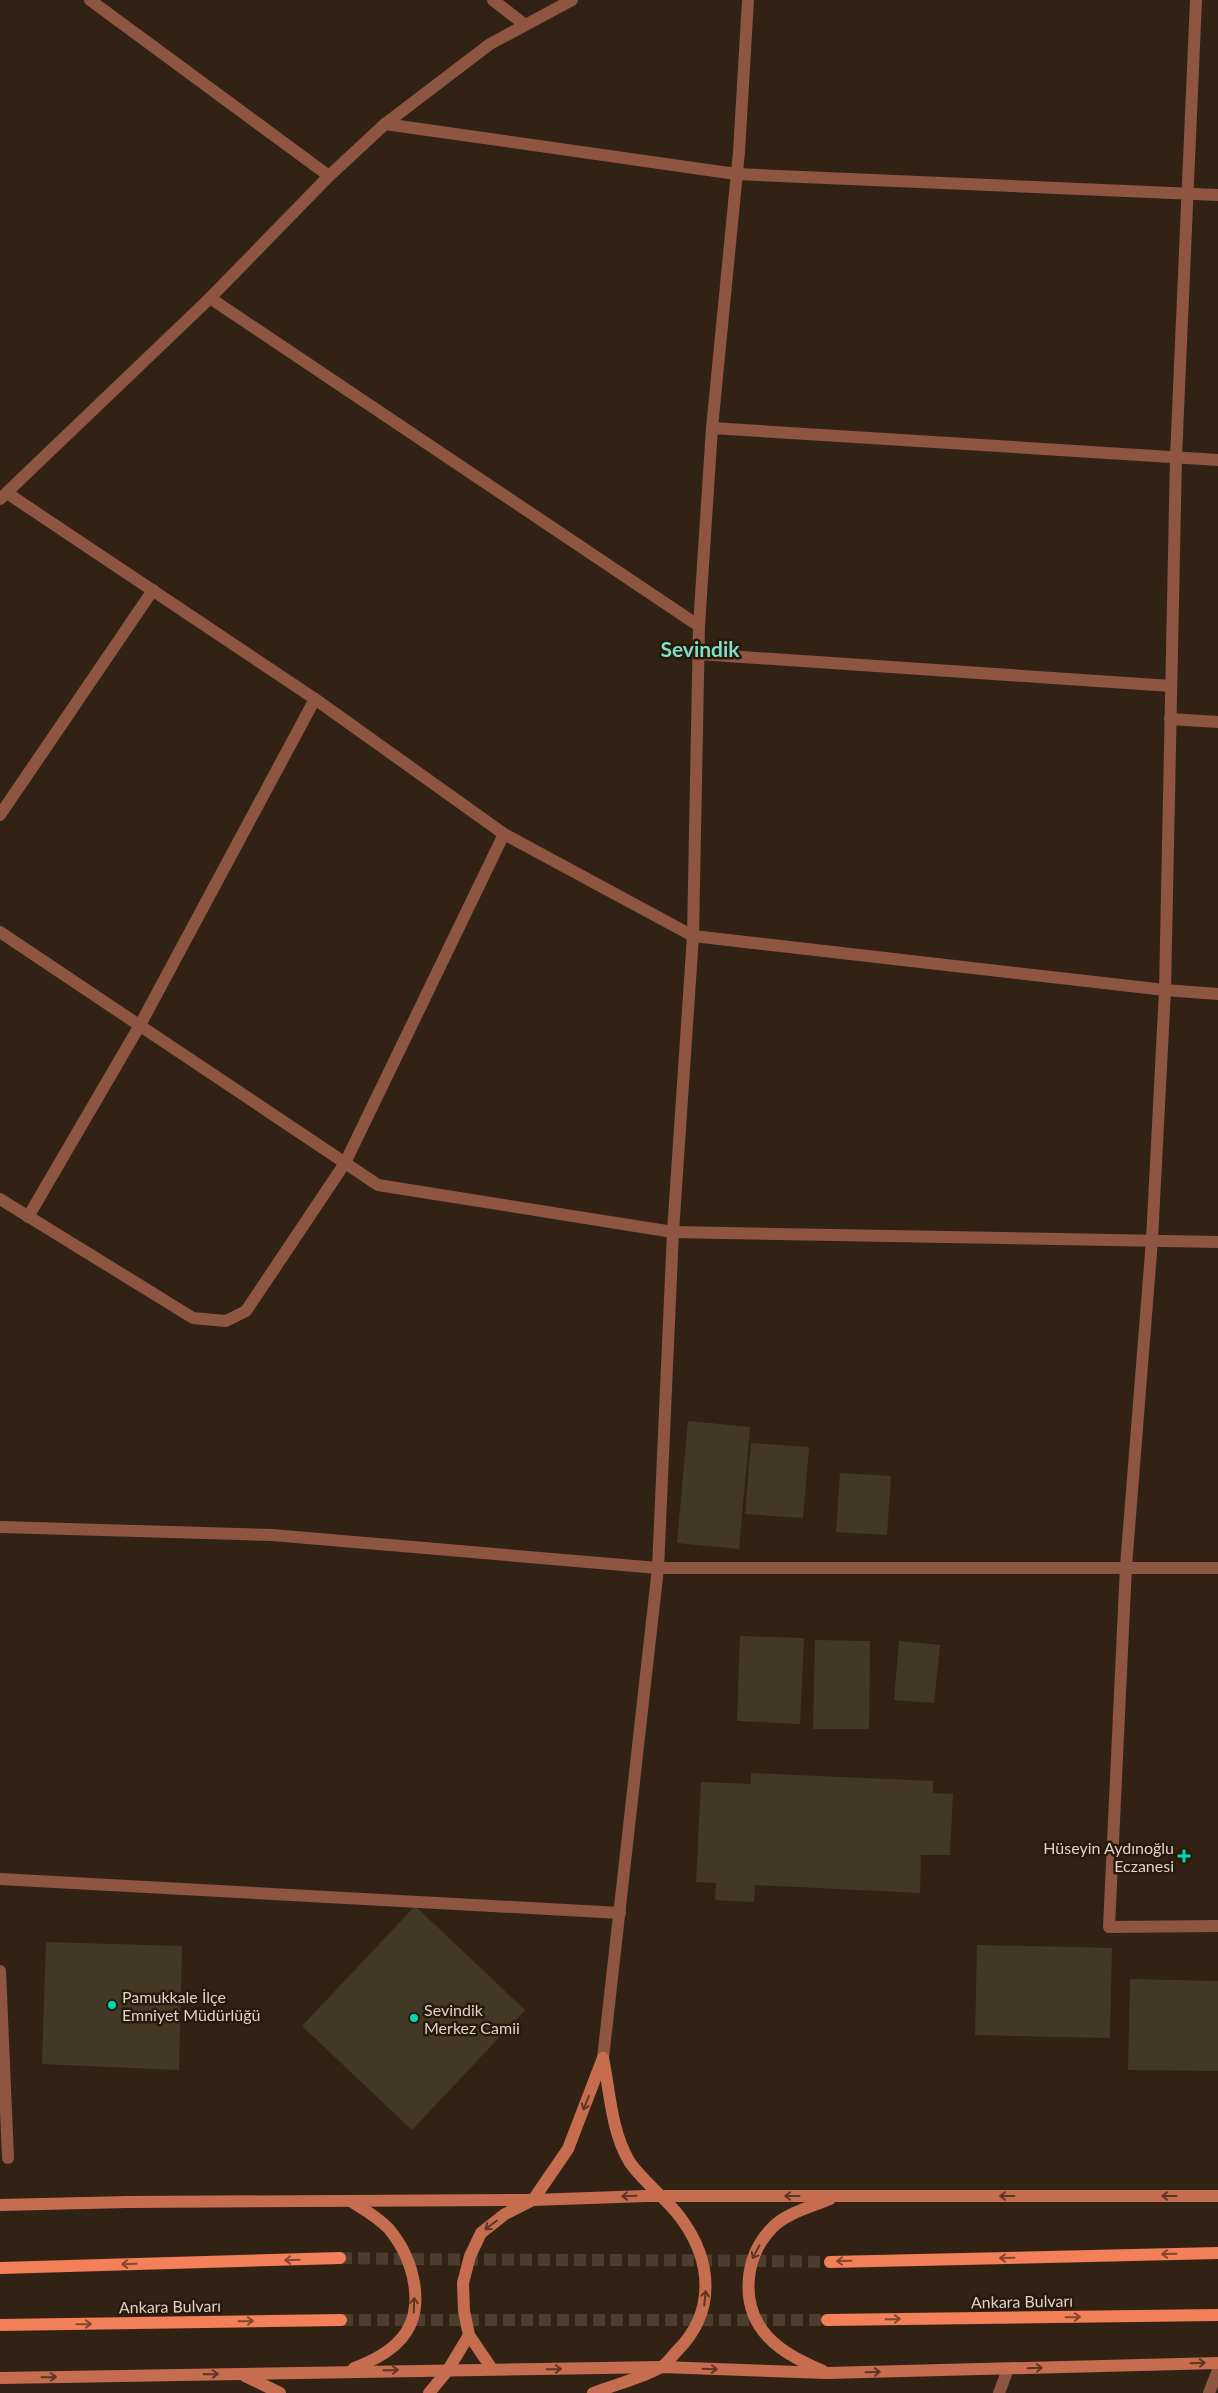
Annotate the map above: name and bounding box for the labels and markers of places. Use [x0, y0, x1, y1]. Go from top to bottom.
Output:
place label: Hüseyin Aydınoğlu Eczanesi [1043, 1838, 1174, 1875]
marker: Hüseyin Aydınoğlu Eczanesi [1178, 1850, 1190, 1862]
place label: Pamukkale İlçe Emniyet Müdürlüğü [122, 1987, 260, 2024]
marker: Pamukkale İlçe Emniyet Müdürlüğü [106, 1999, 118, 2011]
place label: Sevindik Merkez Camii [424, 2000, 520, 2037]
marker: Sevindik Merkez Camii [408, 2012, 420, 2024]

